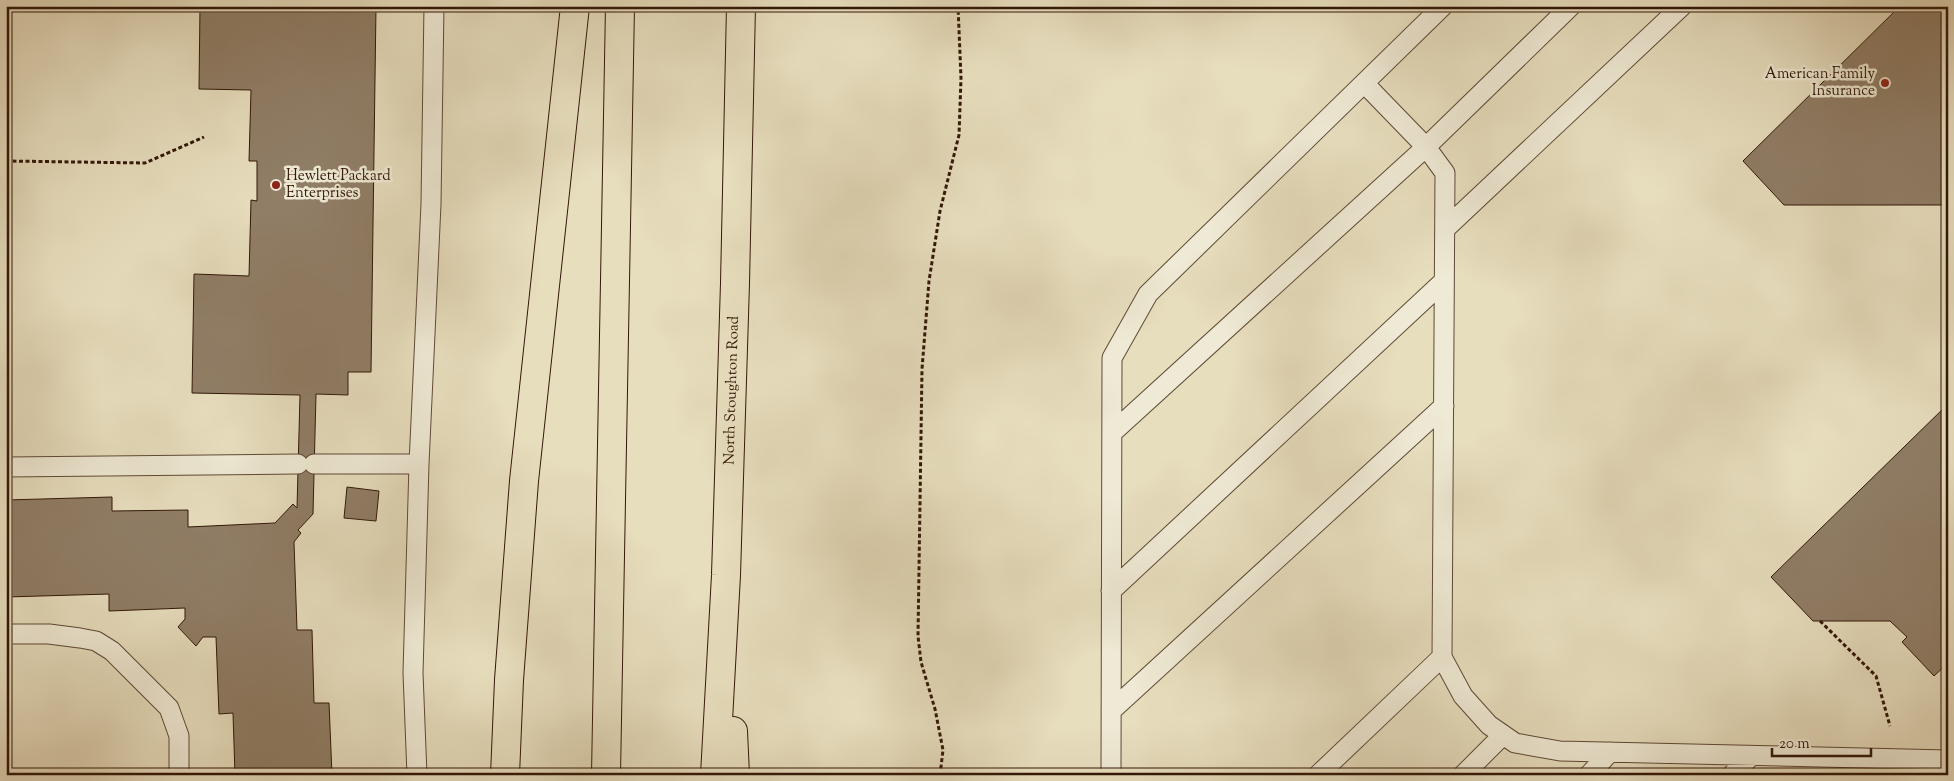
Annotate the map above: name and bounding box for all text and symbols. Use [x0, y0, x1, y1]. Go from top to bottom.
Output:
place label: American Family Insurance [1765, 64, 1876, 102]
marker: American Family Insurance [1879, 77, 1891, 89]
place label: Hewlett Packard Enterprises [286, 166, 391, 204]
marker: Hewlett Packard Enterprises [270, 179, 282, 191]
street label: North Stoughton Road [719, 315, 744, 465]
scale bar [1772, 726, 1870, 758]
text: 20 m [1779, 734, 1810, 755]

